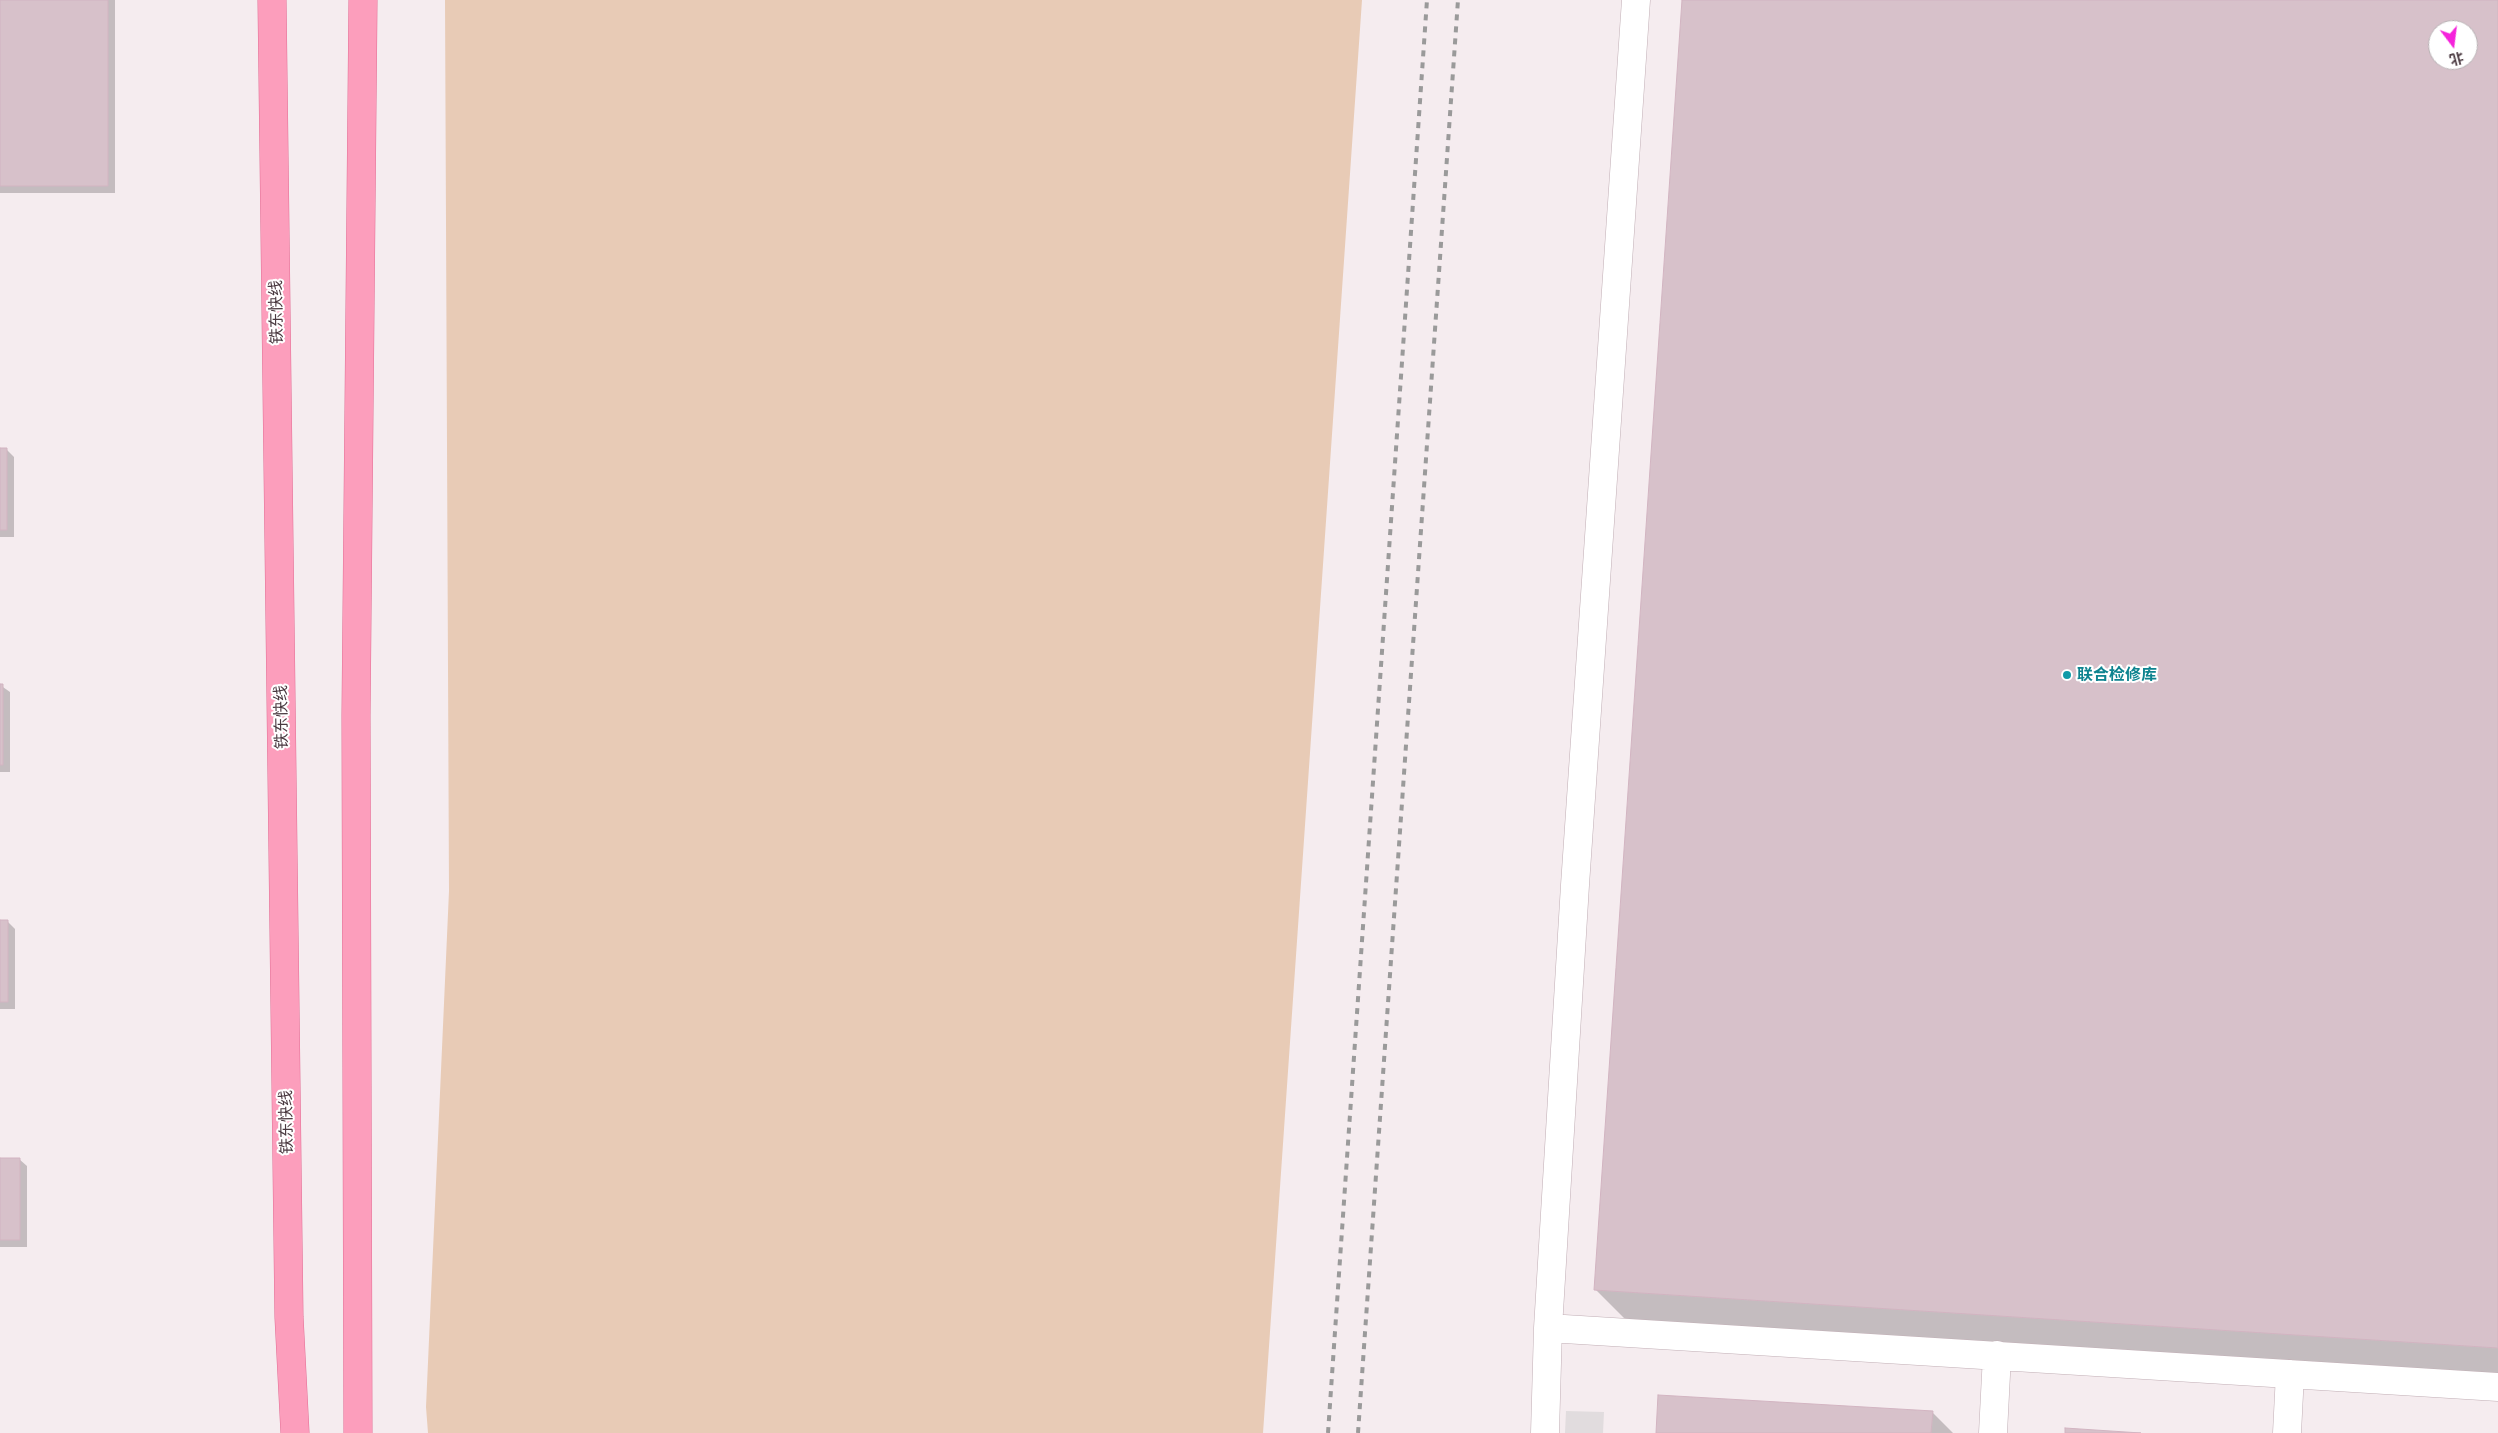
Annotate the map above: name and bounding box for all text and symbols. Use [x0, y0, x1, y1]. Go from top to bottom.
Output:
north arrow [2428, 20, 2478, 70]
text: 北 [2448, 48, 2466, 70]
street label: 铁东快线 [267, 280, 287, 344]
place label: 联合检修库 [2077, 665, 2157, 685]
marker: 联合检修库 [2061, 669, 2073, 681]
street label: 铁东快线 [272, 685, 292, 749]
street label: 铁东快线 [277, 1090, 297, 1154]

